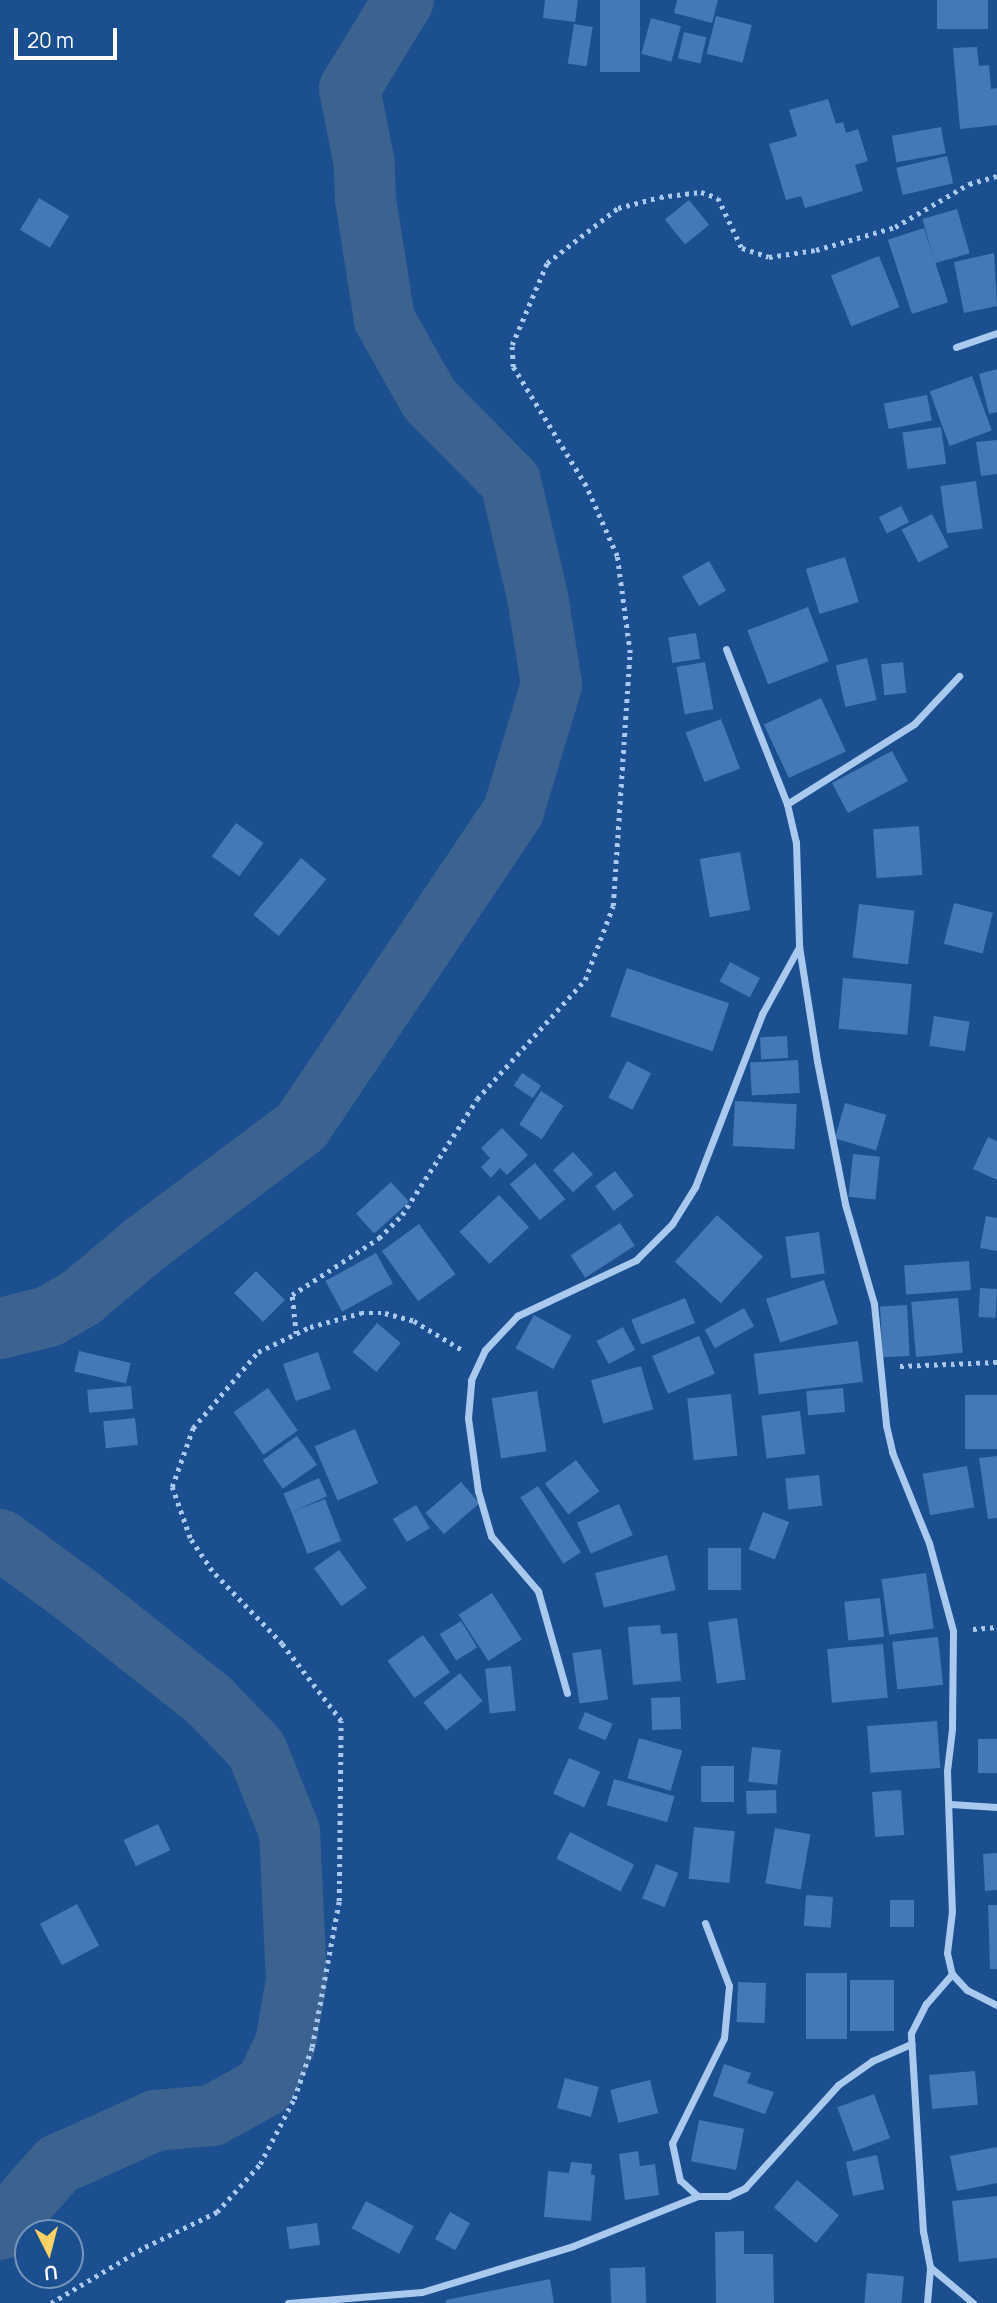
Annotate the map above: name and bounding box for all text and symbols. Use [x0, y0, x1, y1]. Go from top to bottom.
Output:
scale bar [18, 14, 121, 58]
text: 20 m [27, 26, 74, 54]
north arrow [14, 2219, 84, 2289]
text: U [43, 2259, 59, 2287]

